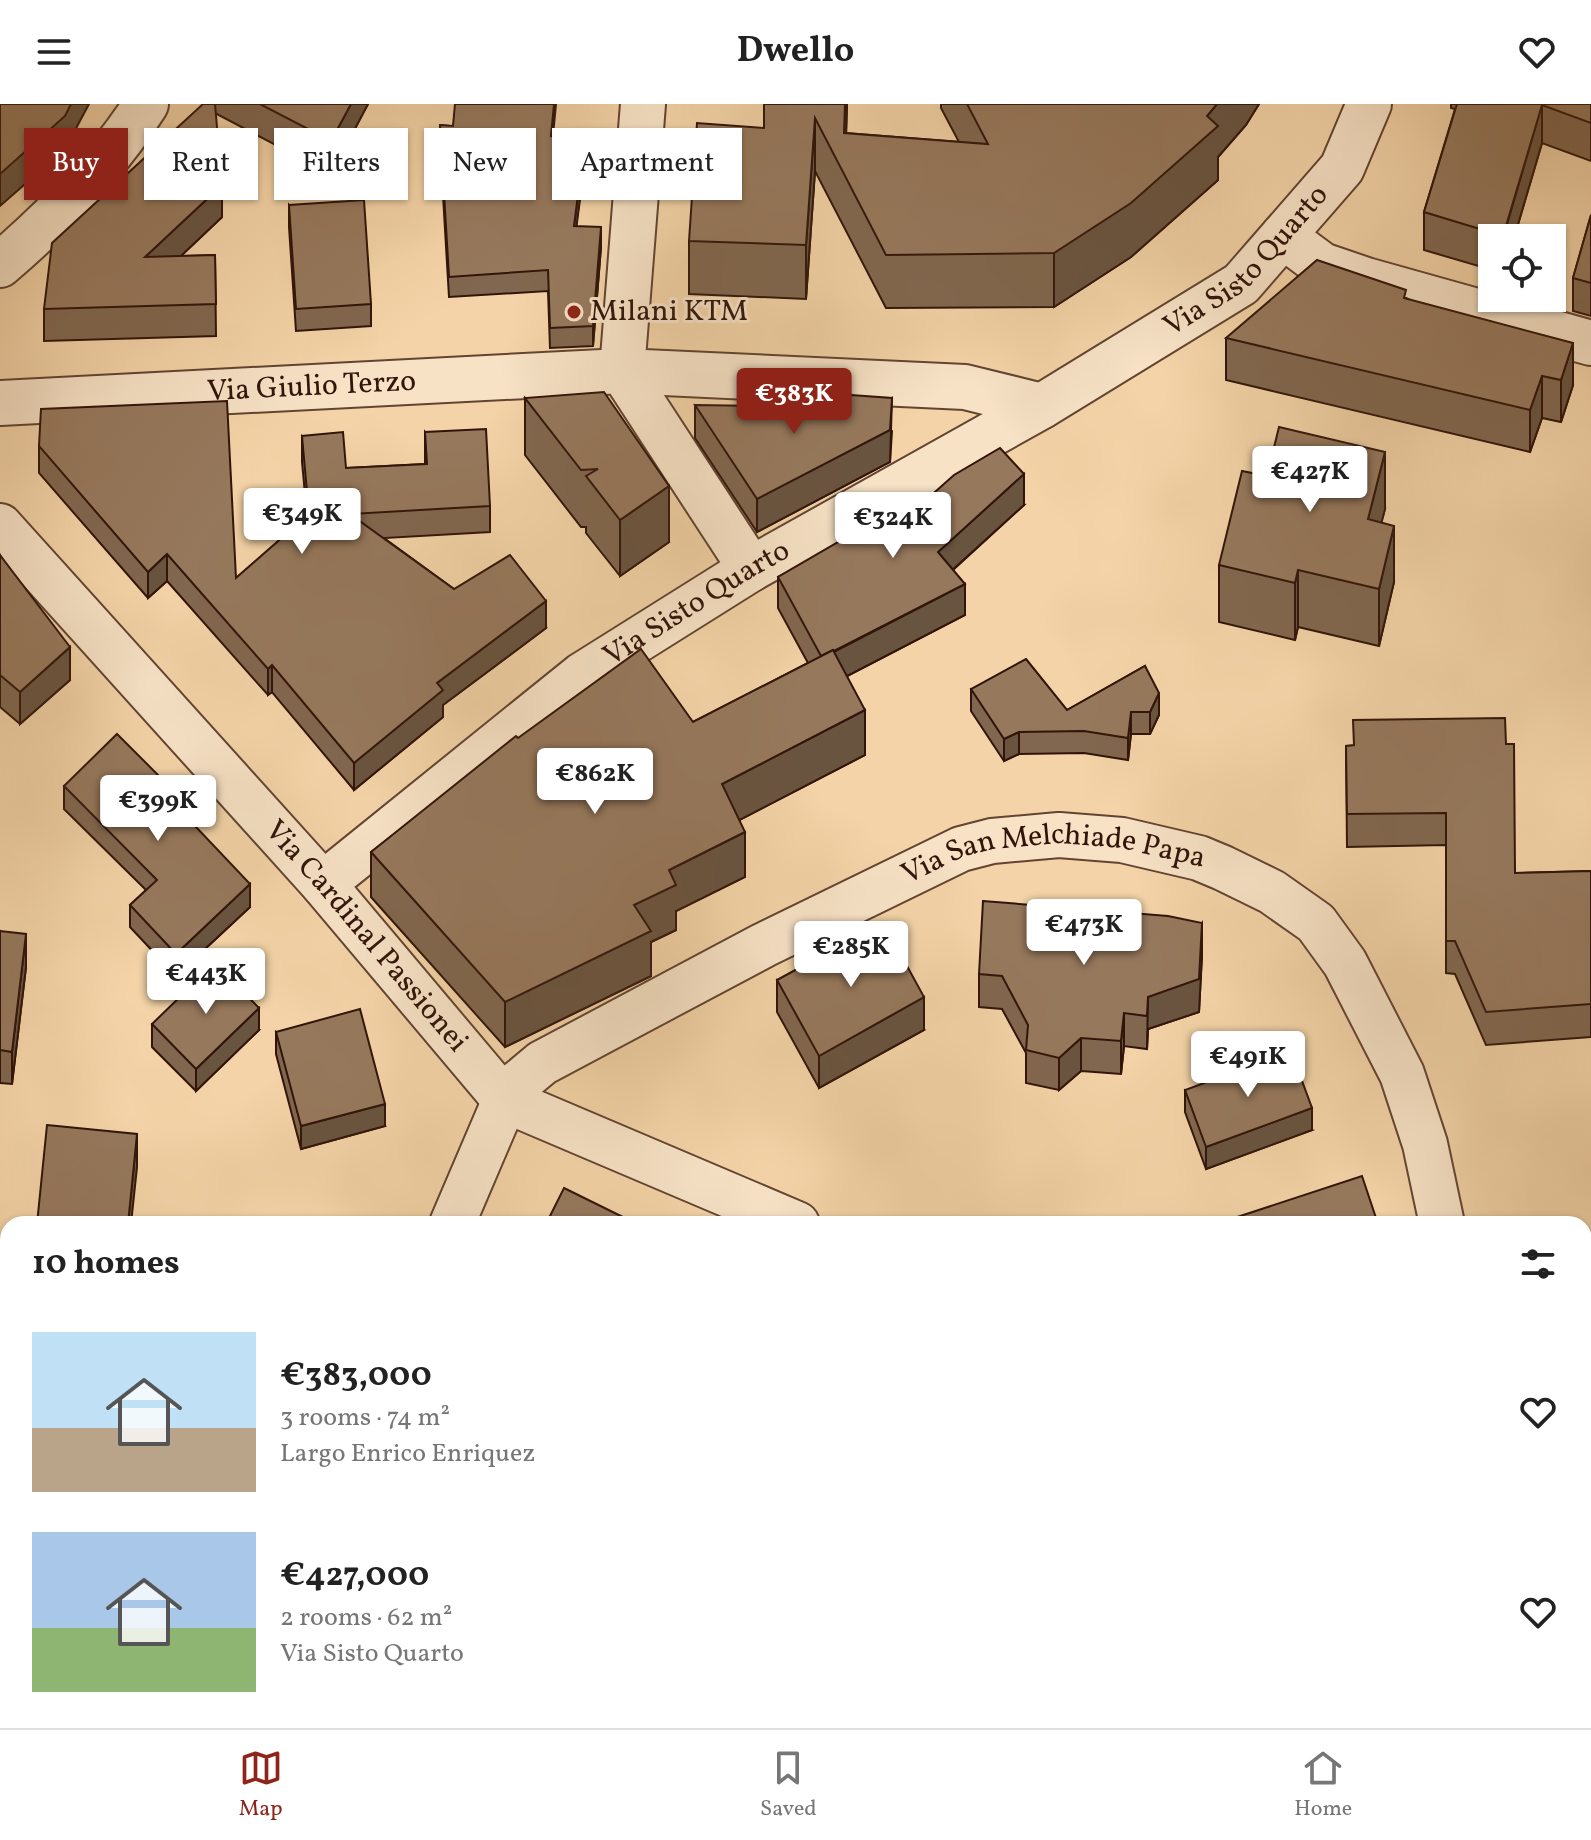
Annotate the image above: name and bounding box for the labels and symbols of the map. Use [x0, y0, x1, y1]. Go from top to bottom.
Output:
street label: Via Sisto Quarto [1155, 176, 1339, 348]
place label: Milani KTM [590, 291, 748, 333]
marker: Milani KTM [565, 303, 583, 321]
street label: Via Giulio Terzo [206, 361, 417, 413]
pin: €383K [738, 368, 850, 436]
pin: €427K [1254, 446, 1366, 514]
pin: €349K [246, 488, 358, 556]
pin: €324K [837, 492, 949, 560]
street label: Via Sisto Quarto [595, 530, 798, 677]
pin: €862K [539, 748, 651, 816]
pin: €399K [102, 775, 214, 843]
street label: Via Cardinal Passionei [254, 811, 478, 1062]
street label: Via San Melchiade Papa [895, 814, 1210, 896]
pin: €473K [1028, 899, 1140, 967]
pin: €285K [795, 921, 907, 989]
pin: €443K [150, 948, 262, 1016]
pin: €491K [1192, 1031, 1304, 1099]

